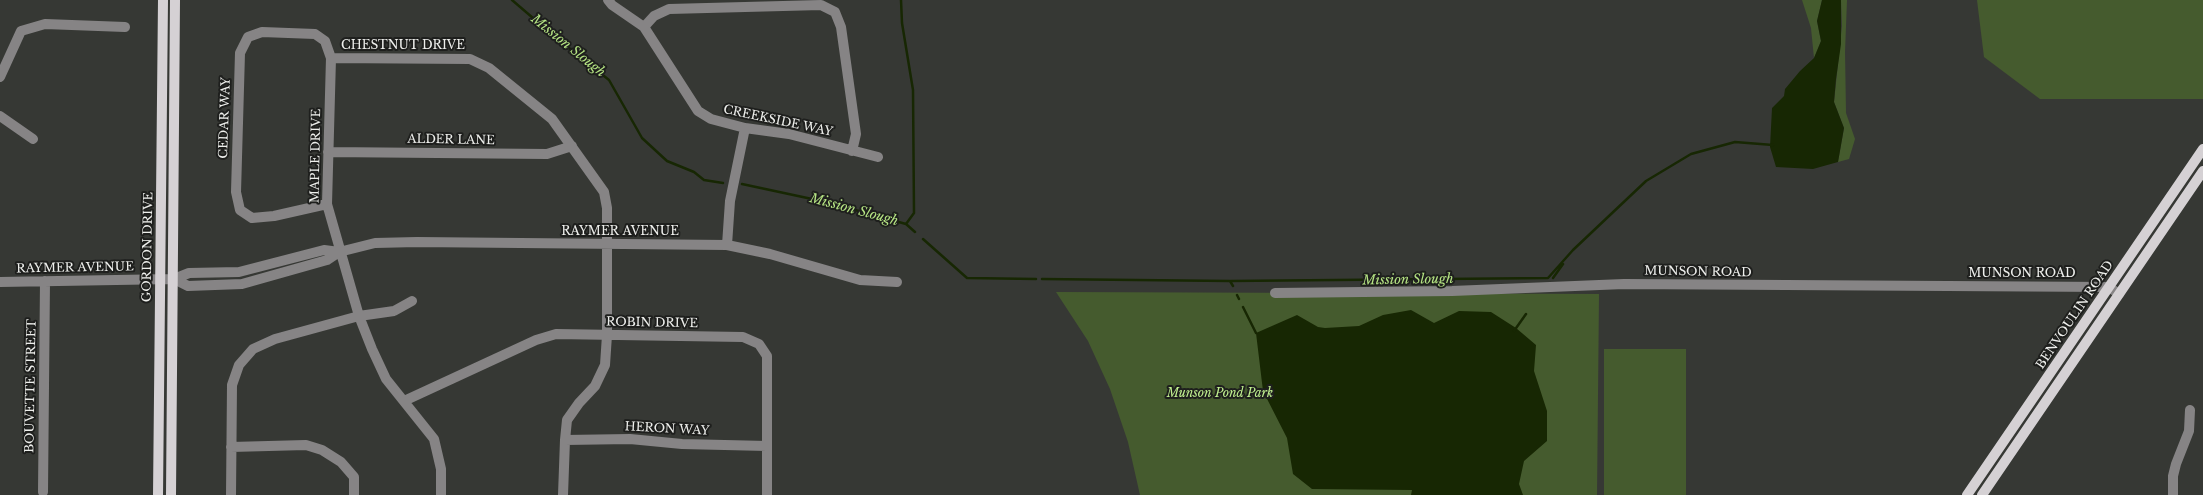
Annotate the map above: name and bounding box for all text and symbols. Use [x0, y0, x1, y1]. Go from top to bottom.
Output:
water label: Mission Slough [528, 11, 608, 81]
street label: CHESTNUT DRIVE [341, 39, 465, 53]
street label: CEDAR WAY [216, 77, 234, 159]
street label: CREEKSIDE WAY [722, 102, 834, 140]
street label: MAPLE DRIVE [308, 109, 324, 203]
street label: ALDER LANE [407, 132, 495, 148]
water label: Mission Slough [808, 191, 900, 229]
street label: GORDON DRIVE [140, 192, 156, 302]
street label: RAYMER AVENUE [561, 225, 679, 239]
street label: BENVOULIN ROAD [2033, 258, 2117, 372]
street label: RAYMER AVENUE [16, 260, 134, 276]
street label: MUNSON ROAD [1644, 264, 1752, 280]
street label: MUNSON ROAD [1968, 267, 2076, 281]
water label: Mission Slough [1362, 271, 1454, 289]
street label: ROBIN DRIVE [606, 315, 698, 331]
street label: BOUVETTE STREET [23, 319, 39, 453]
park label: Munson Pond Park [1167, 387, 1273, 401]
street label: HERON WAY [624, 420, 710, 438]

